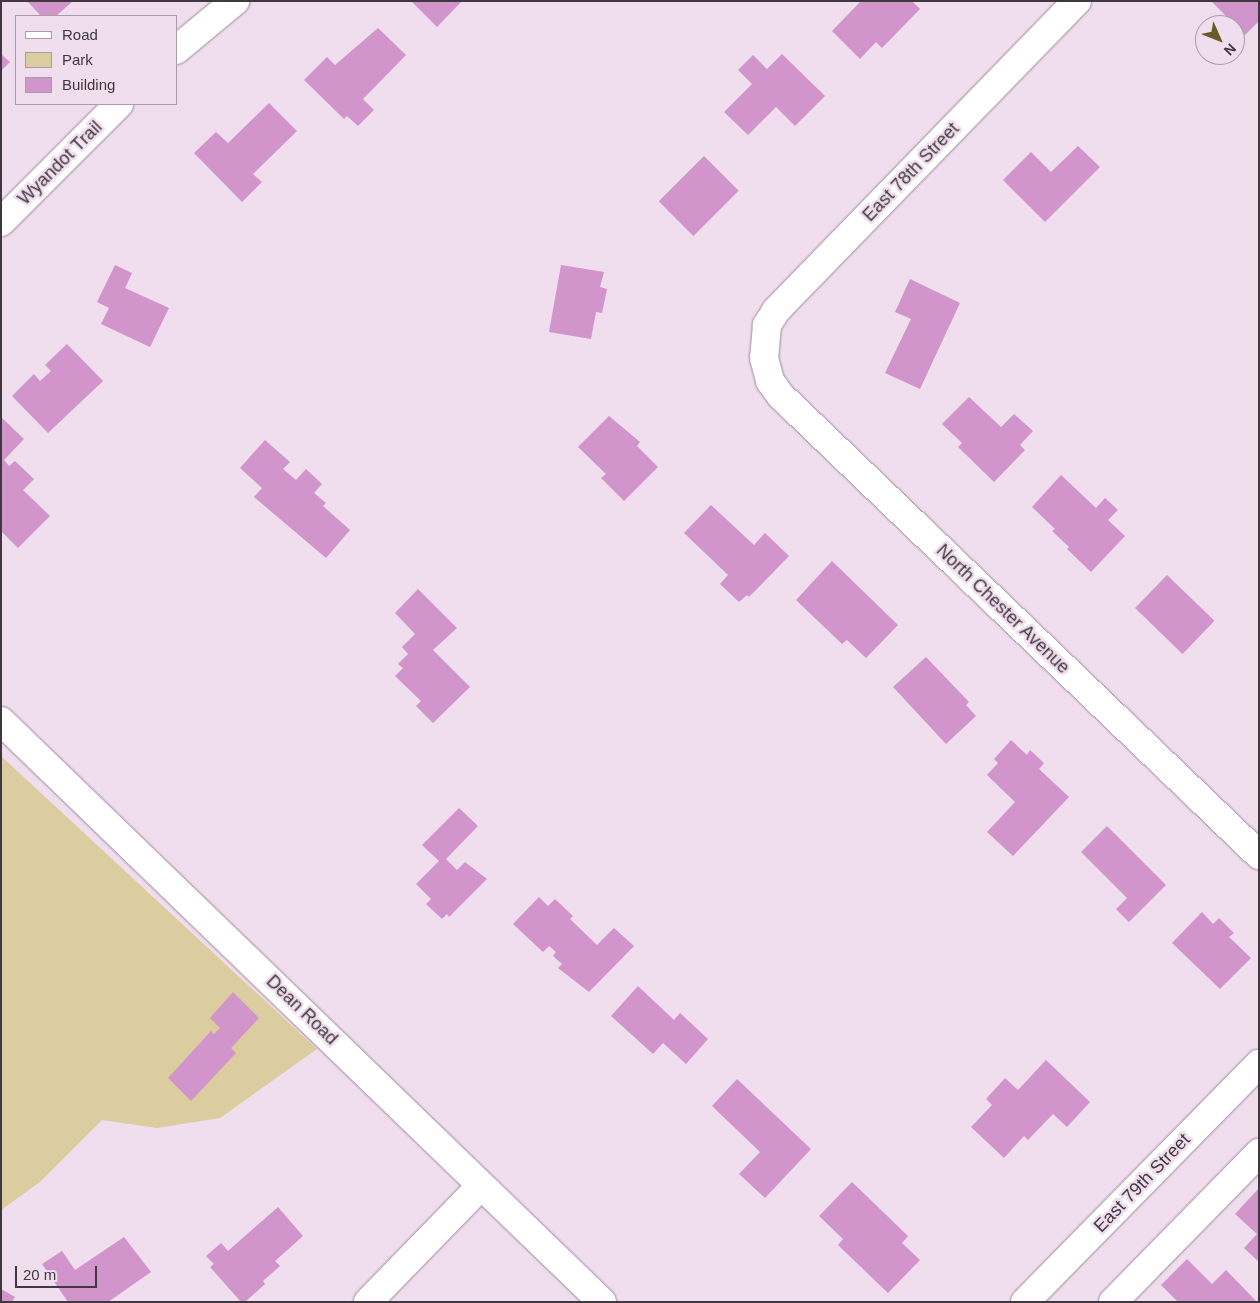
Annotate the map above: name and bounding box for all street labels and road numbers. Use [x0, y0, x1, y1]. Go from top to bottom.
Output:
street label: Wyandot Trail [13, 116, 107, 210]
street label: East 78th Street [858, 118, 964, 226]
street label: North Chester Avenue [932, 539, 1074, 679]
street label: Dean Road [262, 971, 342, 1049]
street label: East 79th Street [1089, 1129, 1195, 1237]

